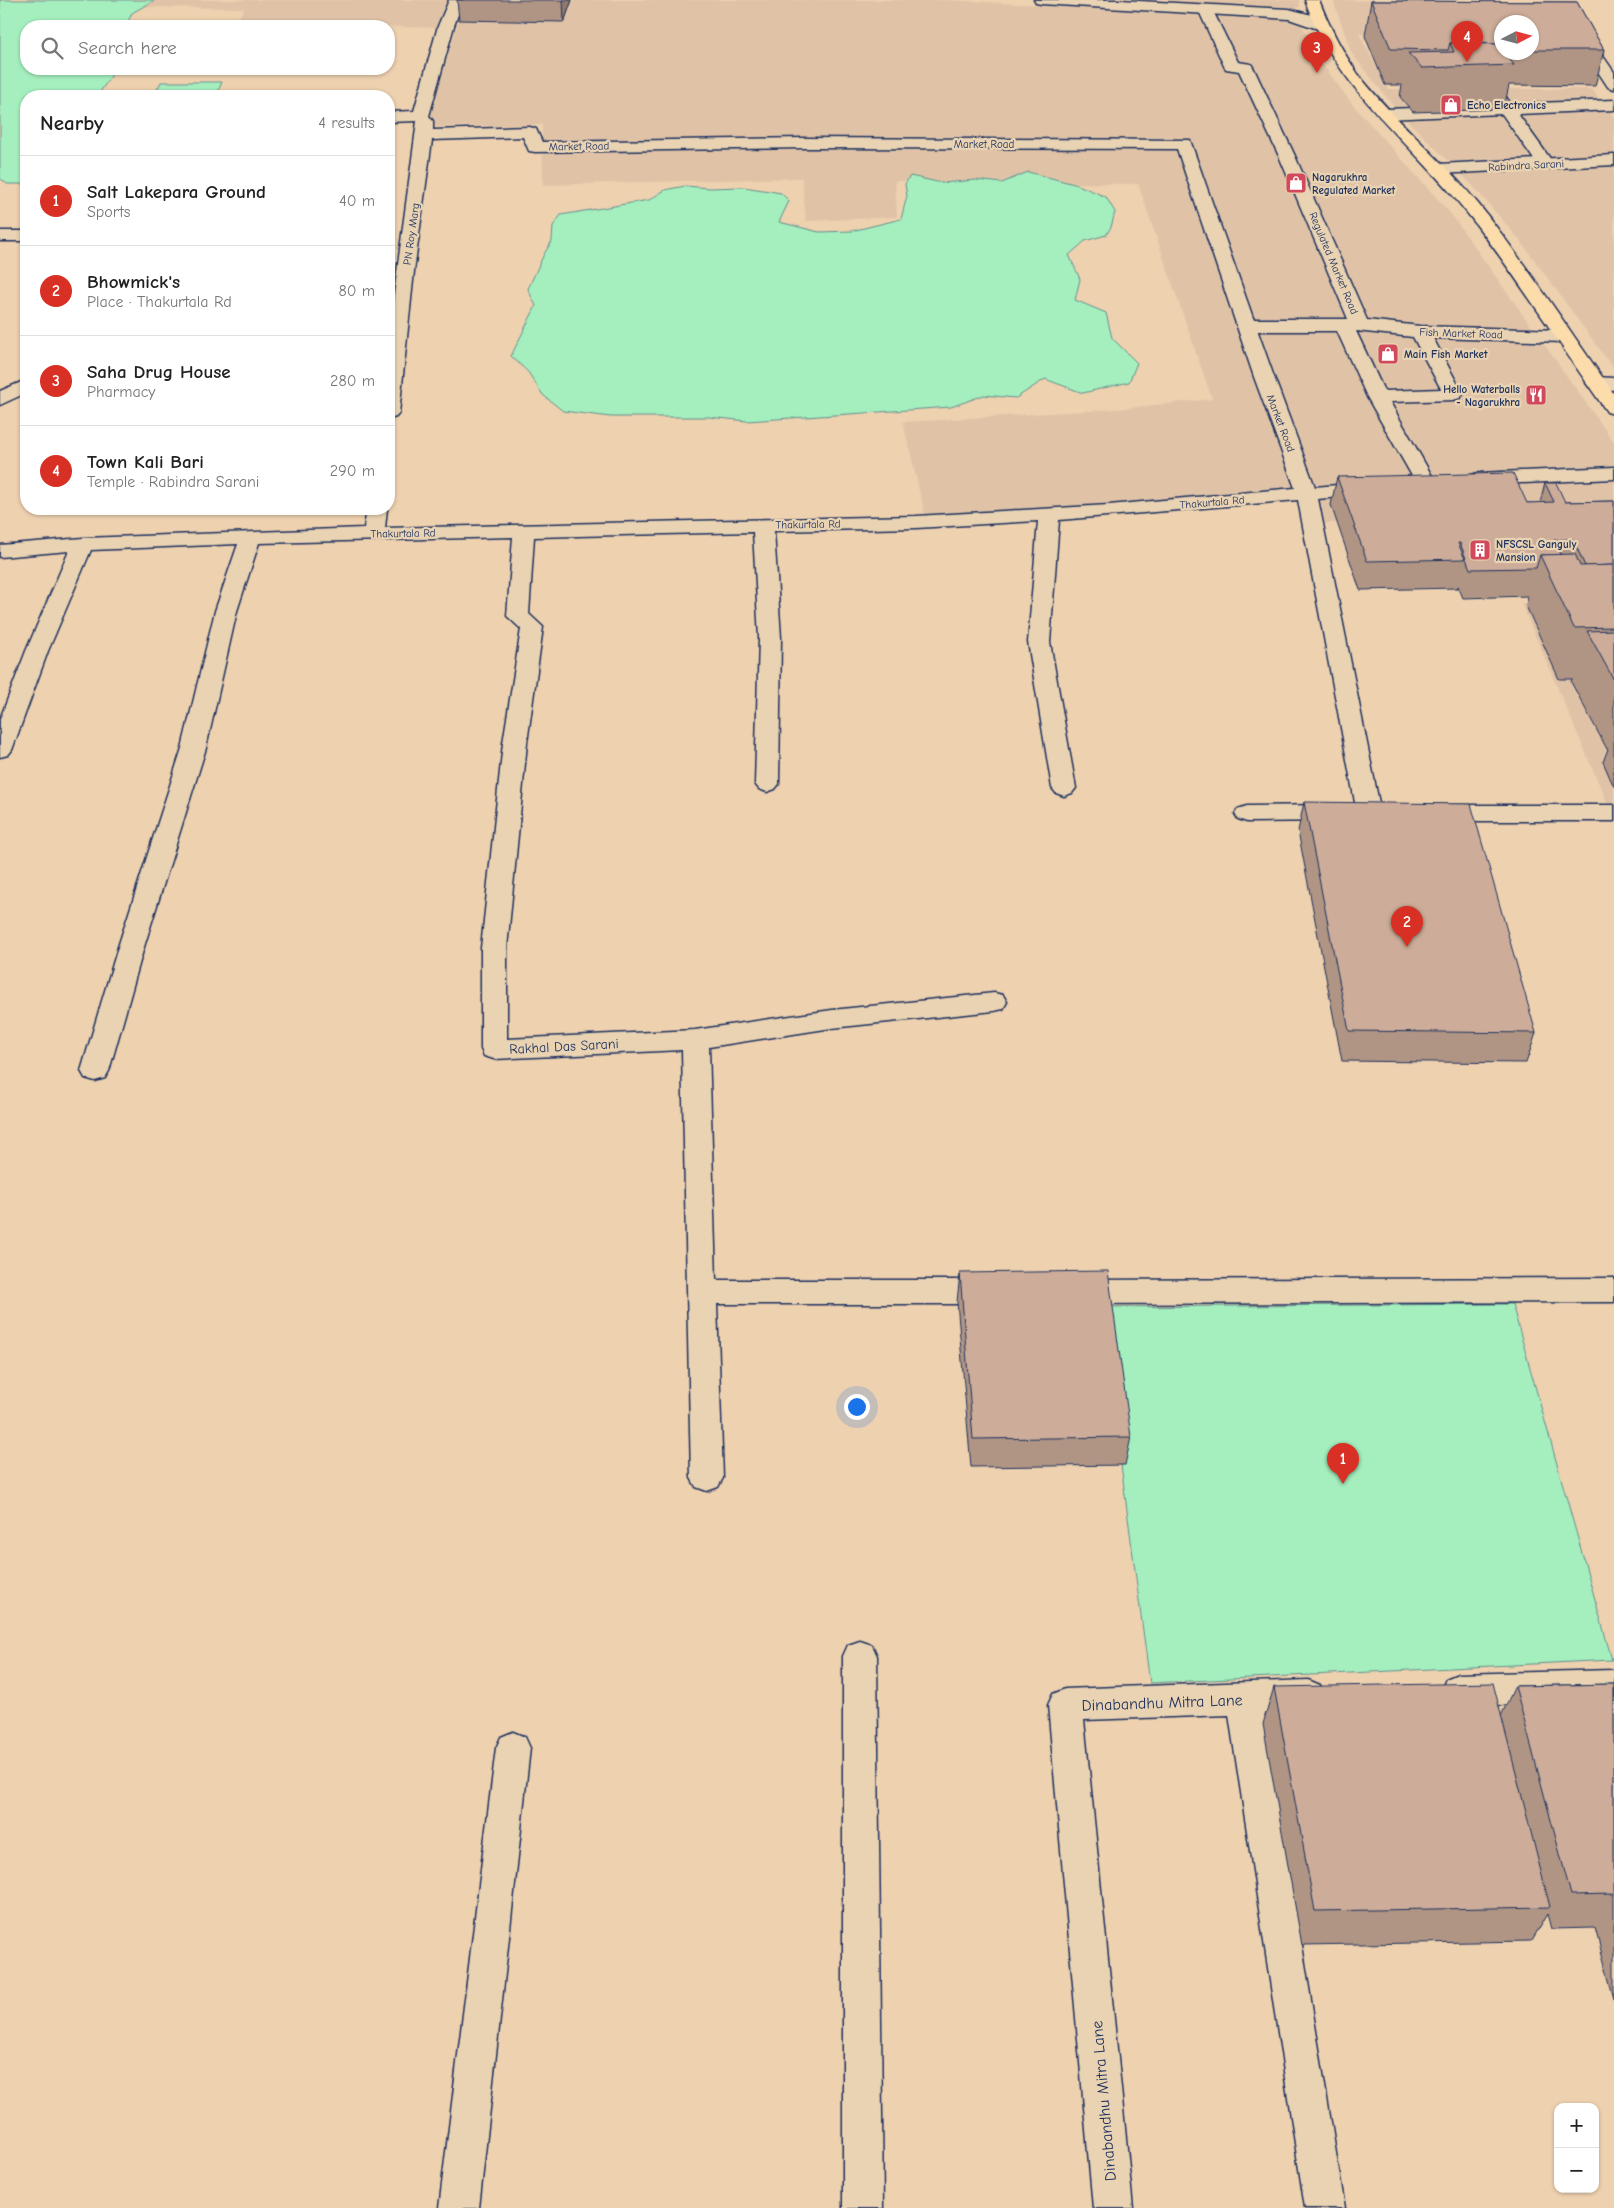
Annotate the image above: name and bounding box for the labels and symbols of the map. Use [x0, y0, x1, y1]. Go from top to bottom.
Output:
north arrow [1494, 15, 1539, 60]
pin: 4 [1451, 21, 1483, 62]
pin: 3 [1301, 32, 1333, 73]
shop icon: Echo Electronics [1439, 93, 1463, 117]
place label: Echo Electronics [1467, 99, 1546, 112]
street label: Market Road [954, 138, 1014, 151]
street label: Market Road [549, 139, 610, 154]
street label: Rabindra Sarani [1488, 157, 1564, 174]
shop icon: Nagarukhra Regulated Market [1284, 171, 1308, 195]
place label: Nagarukhra Regulated Market [1312, 171, 1396, 197]
street label: PN Roy Marg [401, 202, 422, 266]
street label: Regulated Market Road [1306, 210, 1361, 316]
street label: Fish Market Road [1419, 326, 1503, 341]
shop icon: Main Fish Market [1376, 342, 1400, 366]
place label: Main Fish Market [1404, 348, 1488, 361]
place label: Hello Waterballs - Nagarukhra [1443, 383, 1520, 409]
restaurant icon: Hello Waterballs - Nagarukhra [1524, 383, 1548, 407]
street label: Market Road [1264, 393, 1297, 454]
street label: Thakurtala Rd [1179, 493, 1245, 512]
street label: Thakurtala Rd [775, 517, 841, 532]
street label: Thakurtala Rd [370, 526, 436, 541]
building icon: NFSCSL Ganguly Mansion [1468, 538, 1492, 562]
place label: NFSCSL Ganguly Mansion [1496, 538, 1576, 564]
pin: 2 [1391, 906, 1423, 947]
street label: Rakhal Das Sarani [509, 1035, 619, 1058]
your location [844, 1394, 870, 1420]
pin: 1 [1327, 1443, 1359, 1484]
street label: Dinabandhu Mitra Lane [1081, 1691, 1243, 1715]
street label: Dinabandhu Mitra Lane [1088, 2020, 1120, 2182]

